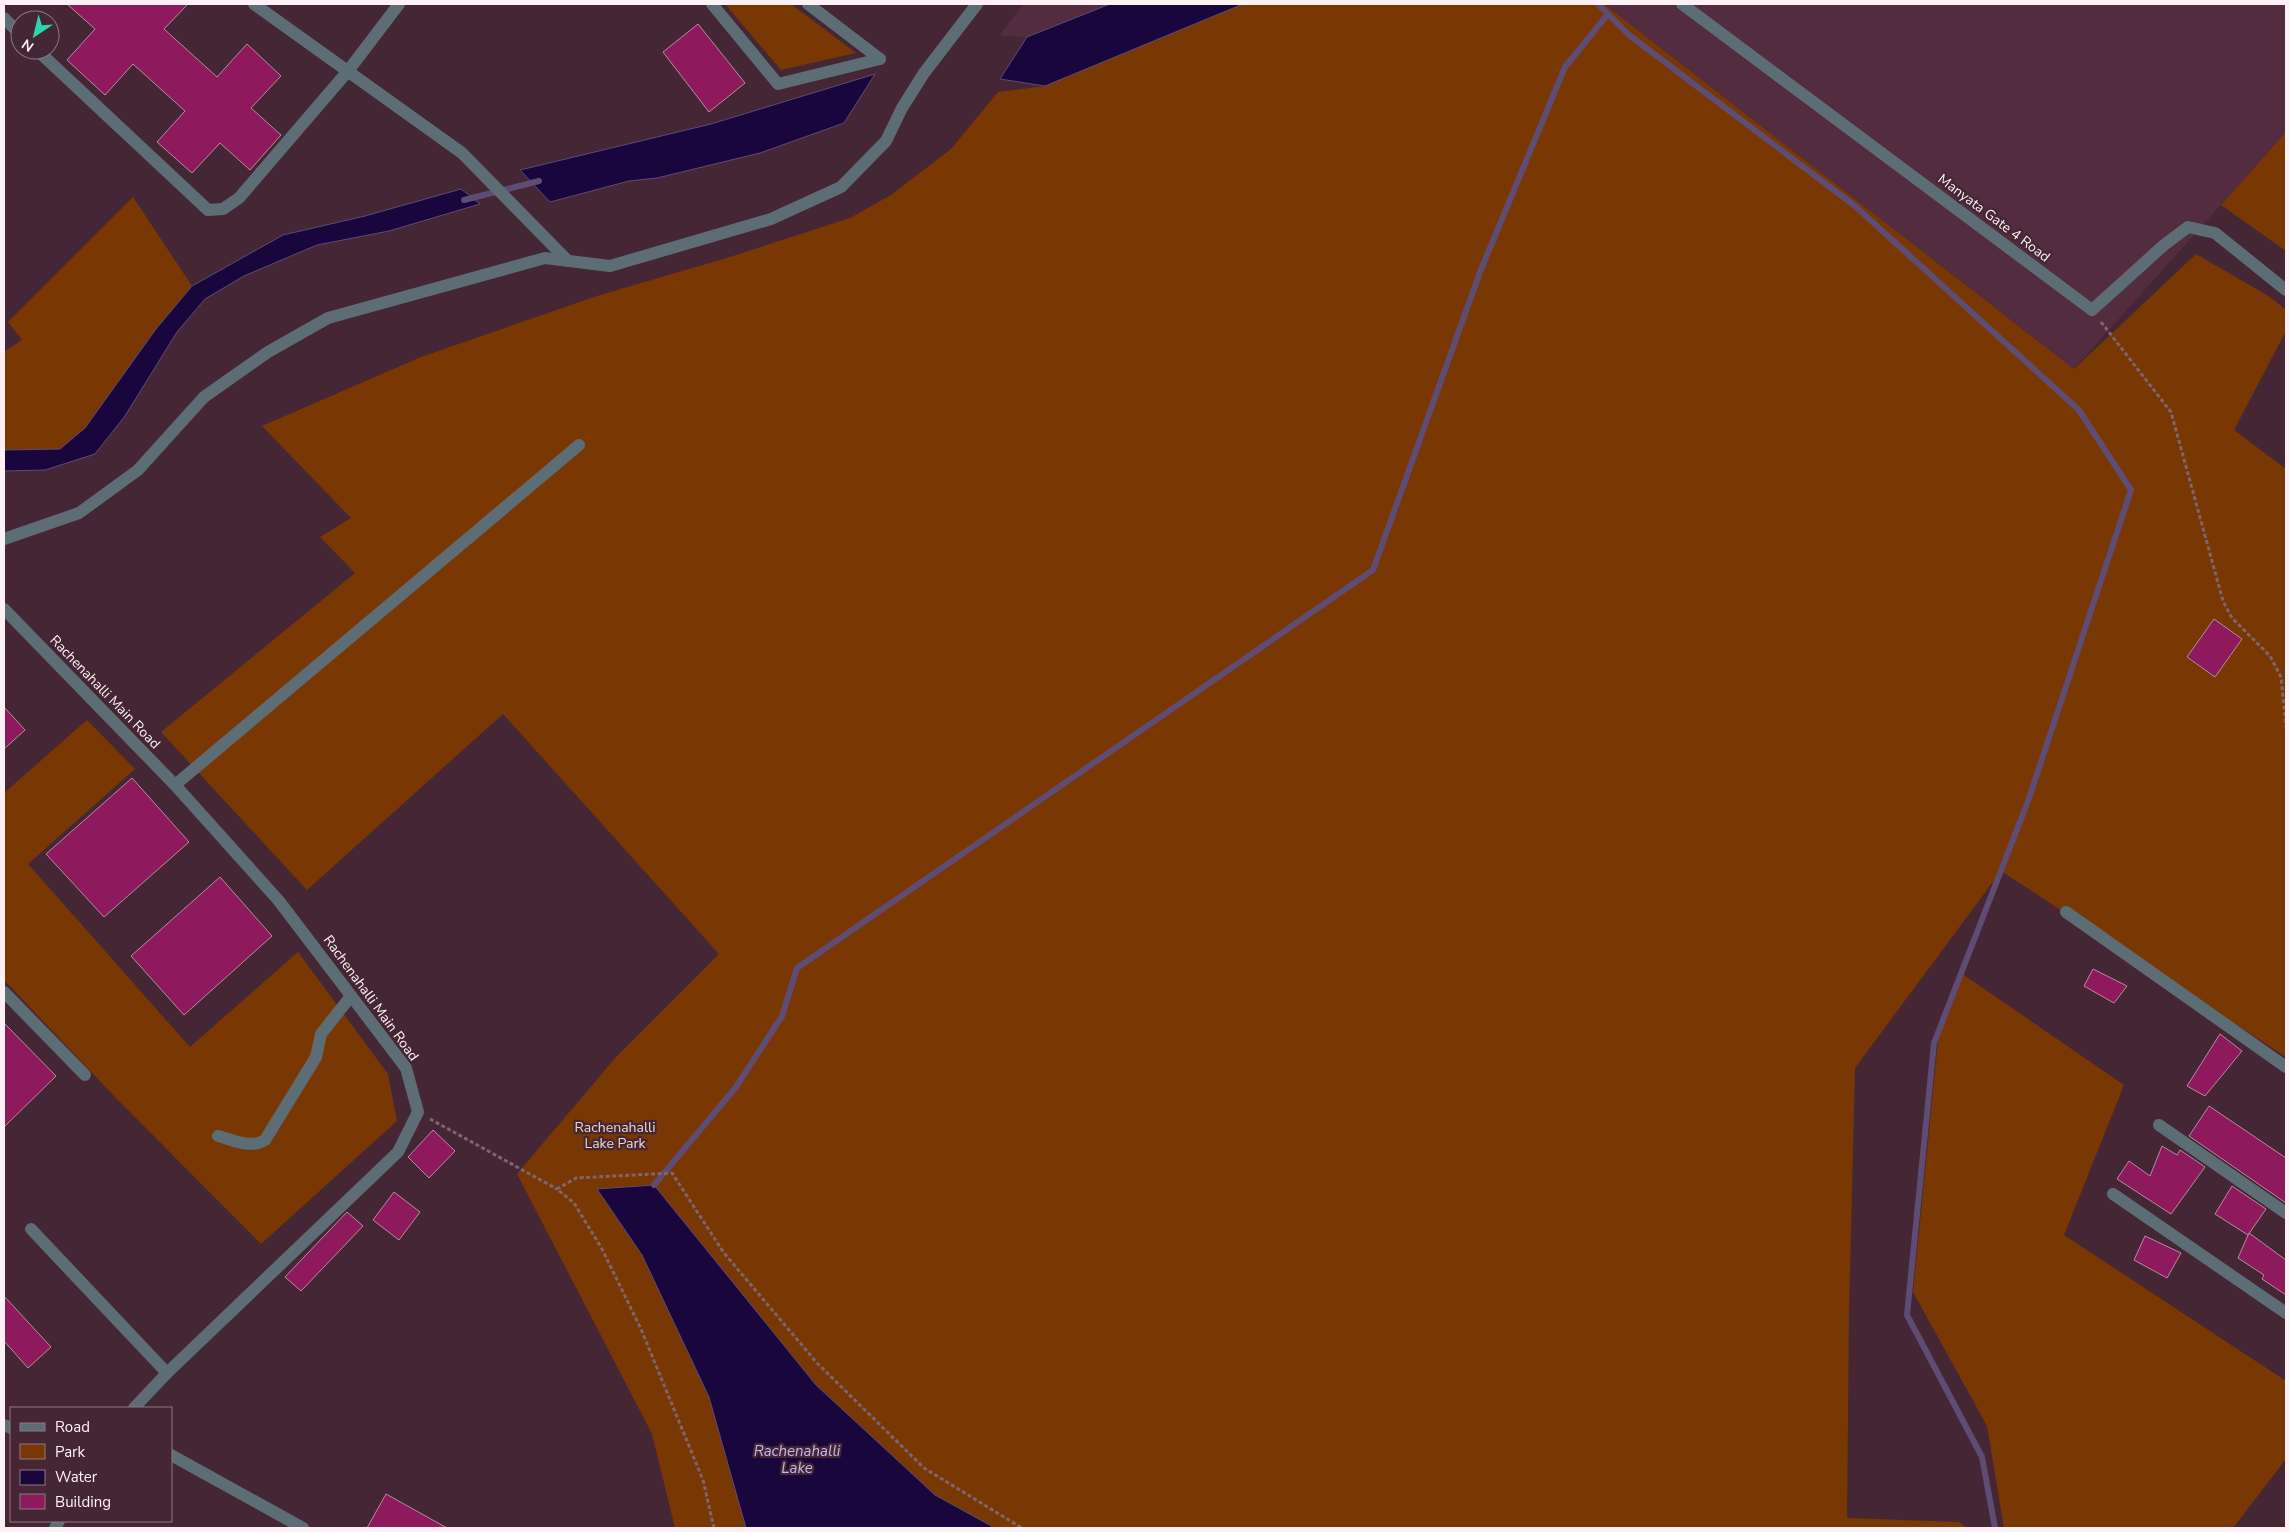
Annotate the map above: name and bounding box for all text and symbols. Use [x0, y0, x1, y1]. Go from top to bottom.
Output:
north arrow [10, 10, 60, 60]
text: N [18, 34, 38, 56]
street label: Manyata Gate 4 Road [1934, 170, 2054, 266]
street label: Rachenahalli Main Road [46, 631, 164, 753]
street label: Rachenahalli Main Road [319, 931, 423, 1065]
park label: Rachenahalli Lake Park [575, 1118, 655, 1153]
legend [10, 1407, 172, 1522]
text: Road [55, 1417, 90, 1437]
water label: Rachenahalli Lake [754, 1441, 841, 1478]
text: Park [55, 1442, 85, 1462]
text: Water [55, 1467, 98, 1487]
text: Building [55, 1492, 111, 1512]

